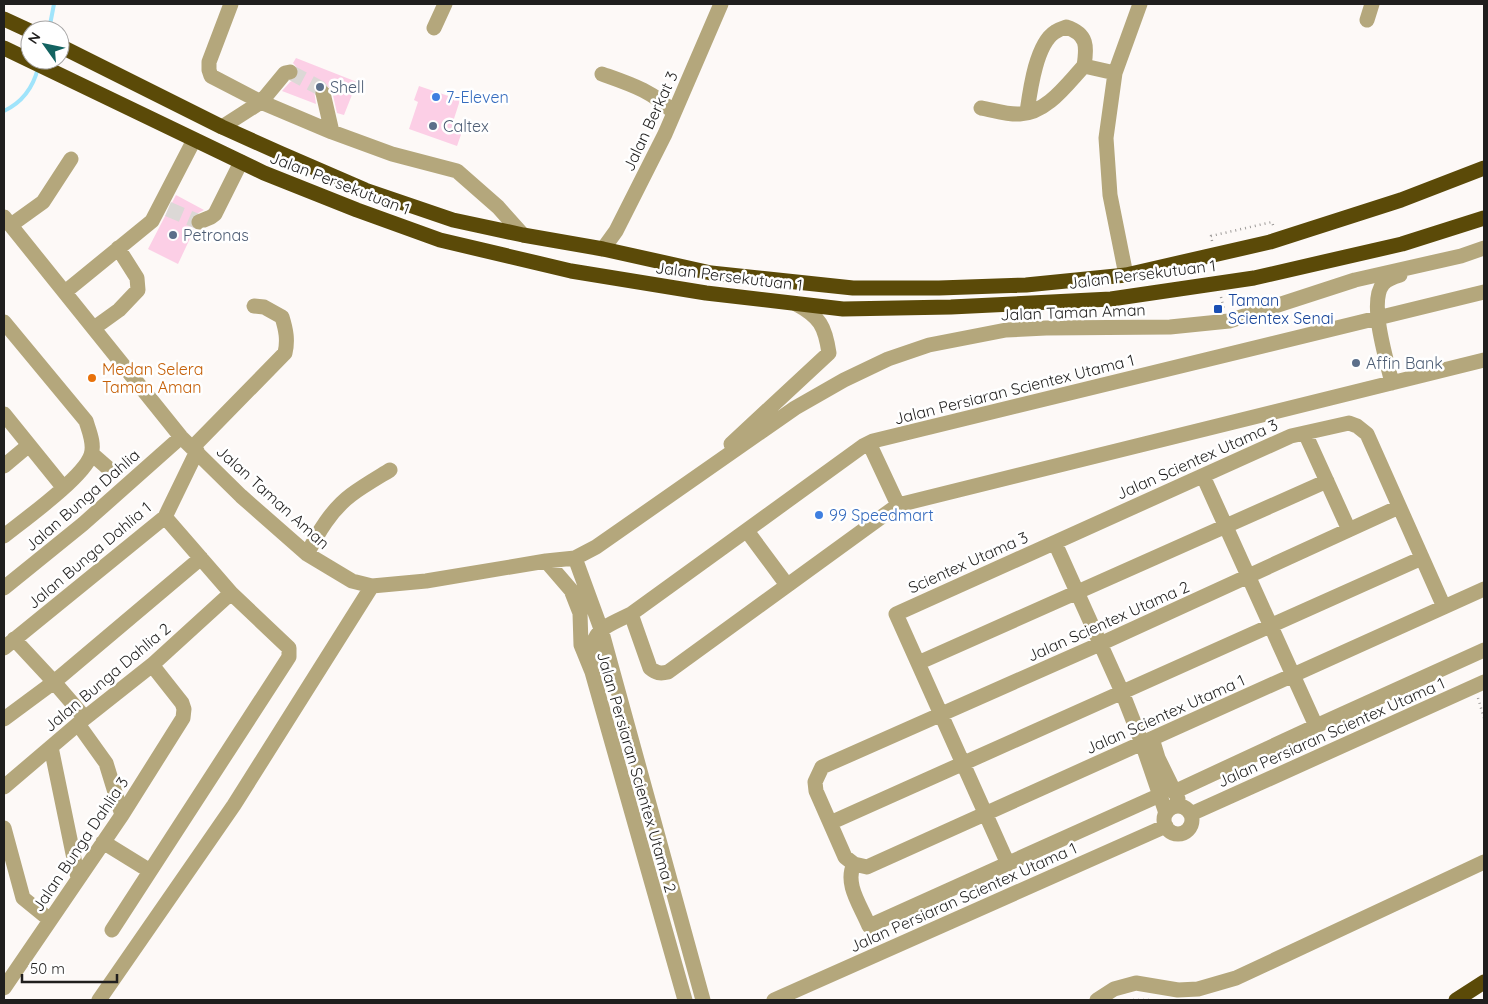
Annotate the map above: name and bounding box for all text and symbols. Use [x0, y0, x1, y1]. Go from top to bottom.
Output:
north arrow [20, 20, 70, 70]
text: N [24, 29, 44, 47]
street label: Jalan Berkat 3 [618, 68, 682, 174]
place label: Shell [330, 77, 364, 97]
marker: Shell [314, 81, 326, 93]
place label: 7-Eleven [446, 87, 509, 107]
marker: 7-Eleven [430, 91, 442, 103]
place label: Caltex [443, 116, 489, 136]
marker: Caltex [427, 120, 439, 132]
street label: Jalan Persekutuan 1 [267, 147, 413, 219]
place label: Petronas [183, 225, 249, 245]
marker: Petronas [167, 229, 179, 241]
street label: Jalan Persekutuan 1 [1067, 255, 1217, 293]
street label: Jalan Persekutuan 1 [654, 257, 804, 295]
place label: Taman Scientex Senai [1228, 290, 1334, 328]
street label: Jalan Taman Aman [1000, 299, 1146, 325]
marker: Taman Scientex Senai [1212, 303, 1224, 315]
street label: Jalan Persiaran Scientex Utama 1 [892, 349, 1136, 429]
place label: Affin Bank [1366, 353, 1443, 373]
marker: Affin Bank [1350, 357, 1362, 369]
place label: Medan Selera Taman Aman [102, 359, 204, 397]
marker: Medan Selera Taman Aman [86, 372, 98, 384]
street label: Jalan Scientex Utama 3 [1113, 414, 1281, 504]
street label: Jalan Taman Aman [212, 441, 334, 553]
street label: Jalan Bunga Dahlia [20, 445, 144, 555]
street label: Jalan Bunga Dahlia 1 [23, 497, 155, 613]
place label: 99 Speedmart [829, 505, 934, 525]
marker: 99 Speedmart [813, 509, 825, 521]
street label: Scientex Utama 3 [905, 527, 1031, 597]
street label: Jalan Scientex Utama 2 [1024, 576, 1192, 666]
street label: Jalan Bunga Dahlia 2 [40, 618, 174, 736]
street label: Jalan Persiaran Scientex Utama 2 [593, 649, 681, 895]
street label: Jalan Scientex Utama 1 [1082, 670, 1248, 758]
street label: Jalan Persiaran Scientex Utama 1 [1214, 673, 1448, 791]
street label: Jalan Bunga Dahlia 3 [27, 773, 133, 915]
street label: Jalan Persiaran Scientex Utama 1 [846, 838, 1080, 956]
scale bar [22, 952, 118, 984]
text: 50 m [30, 959, 65, 978]

